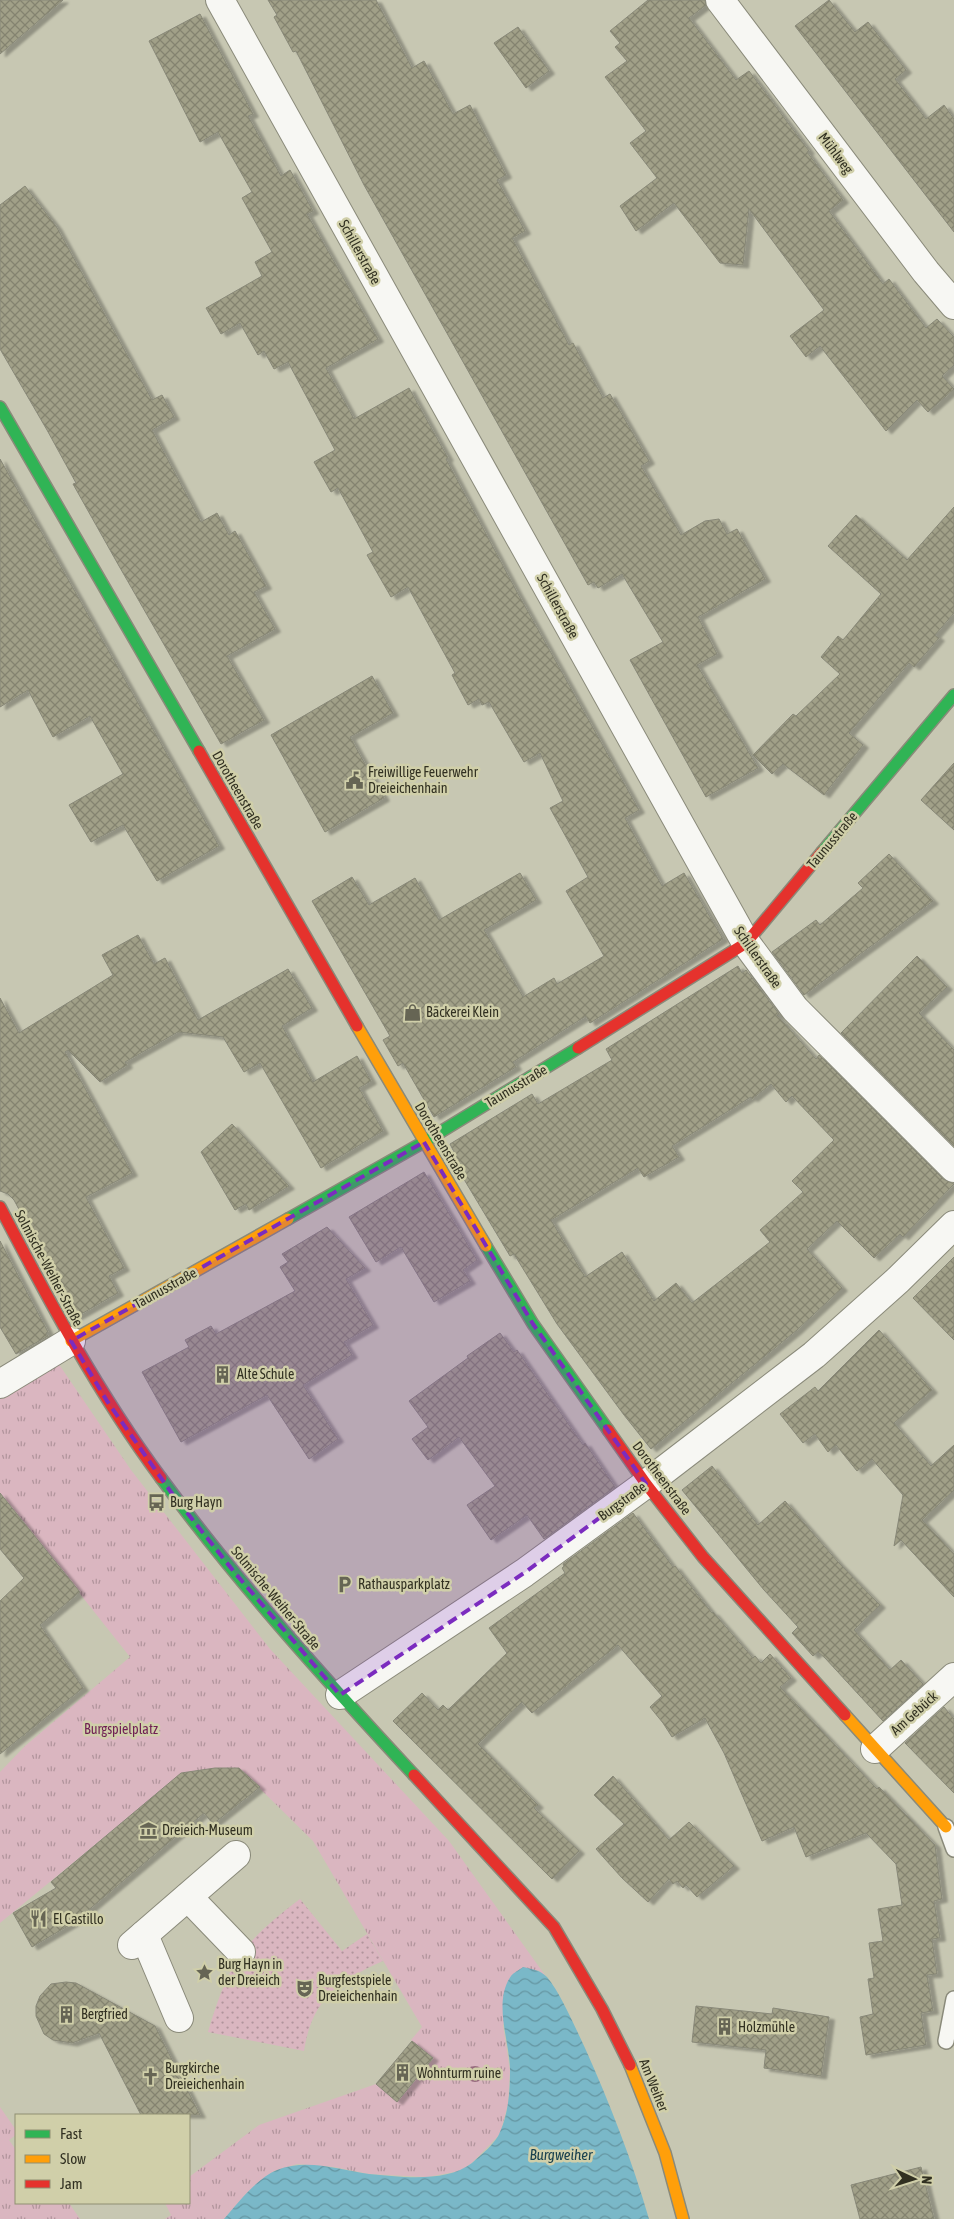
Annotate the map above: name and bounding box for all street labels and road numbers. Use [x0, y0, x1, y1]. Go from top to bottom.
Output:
street label: Mühlweg [815, 129, 857, 177]
street label: Schillerstraße [336, 217, 384, 287]
street label: Schillerstraße [534, 571, 582, 641]
street label: Dorotheenstraße [209, 748, 267, 832]
street label: Taunusstraße [804, 808, 860, 872]
street label: Schillerstraße [731, 923, 785, 991]
street label: Taunusstraße [482, 1061, 550, 1111]
street label: Dorotheenstraße [412, 1099, 470, 1183]
street label: Solmische-Weiher-Straße [12, 1207, 86, 1329]
street label: Taunusstraße [131, 1264, 199, 1312]
street label: Dorotheenstraße [629, 1438, 695, 1518]
street label: Burgstraße [595, 1478, 649, 1524]
street label: Solmische-Weiher-Straße [228, 1543, 324, 1653]
street label: Am Gebück [887, 1688, 941, 1738]
street label: Am Weiher [636, 2056, 672, 2114]

